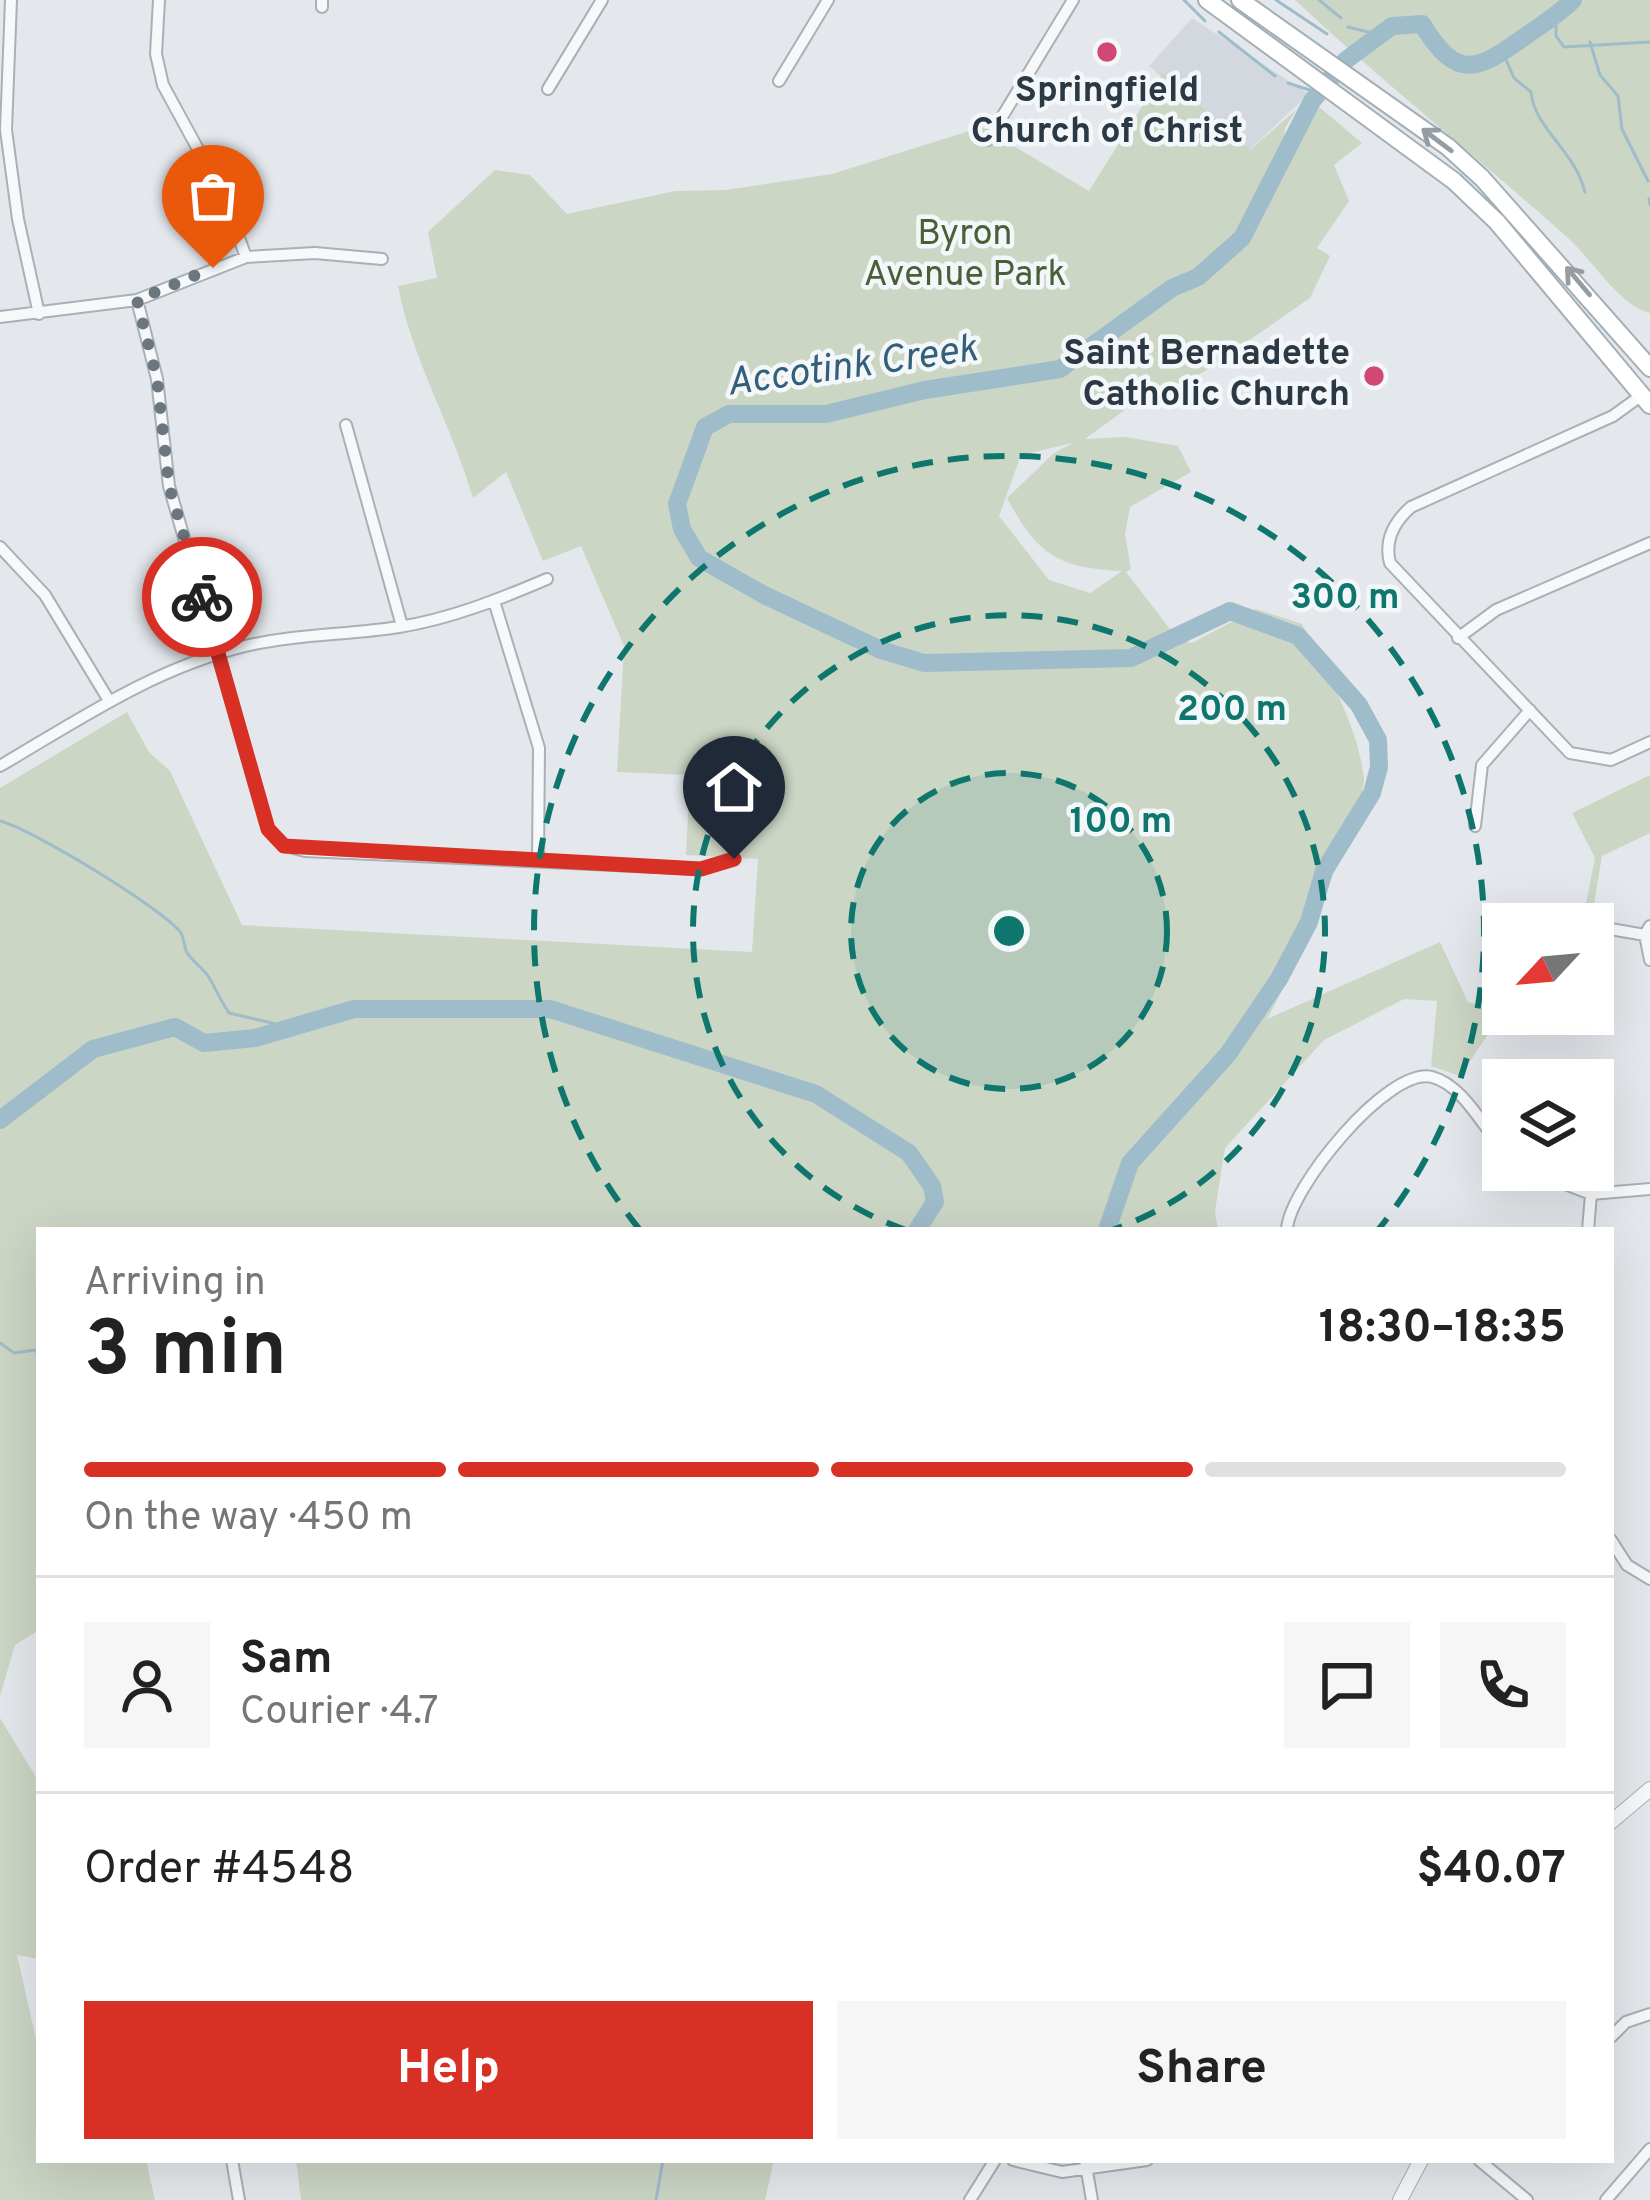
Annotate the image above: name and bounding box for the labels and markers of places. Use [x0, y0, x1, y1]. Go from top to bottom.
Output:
marker: Springfield Church of Christ [1094, 39, 1120, 65]
place label: Springfield Church of Christ [971, 69, 1243, 156]
pin [162, 145, 264, 268]
place label: Saint Bernadette Catholic Church [1063, 332, 1350, 419]
marker: Saint Bernadette Catholic Church [1361, 363, 1387, 389]
pin [683, 736, 785, 859]
centre of rings [988, 910, 1030, 952]

